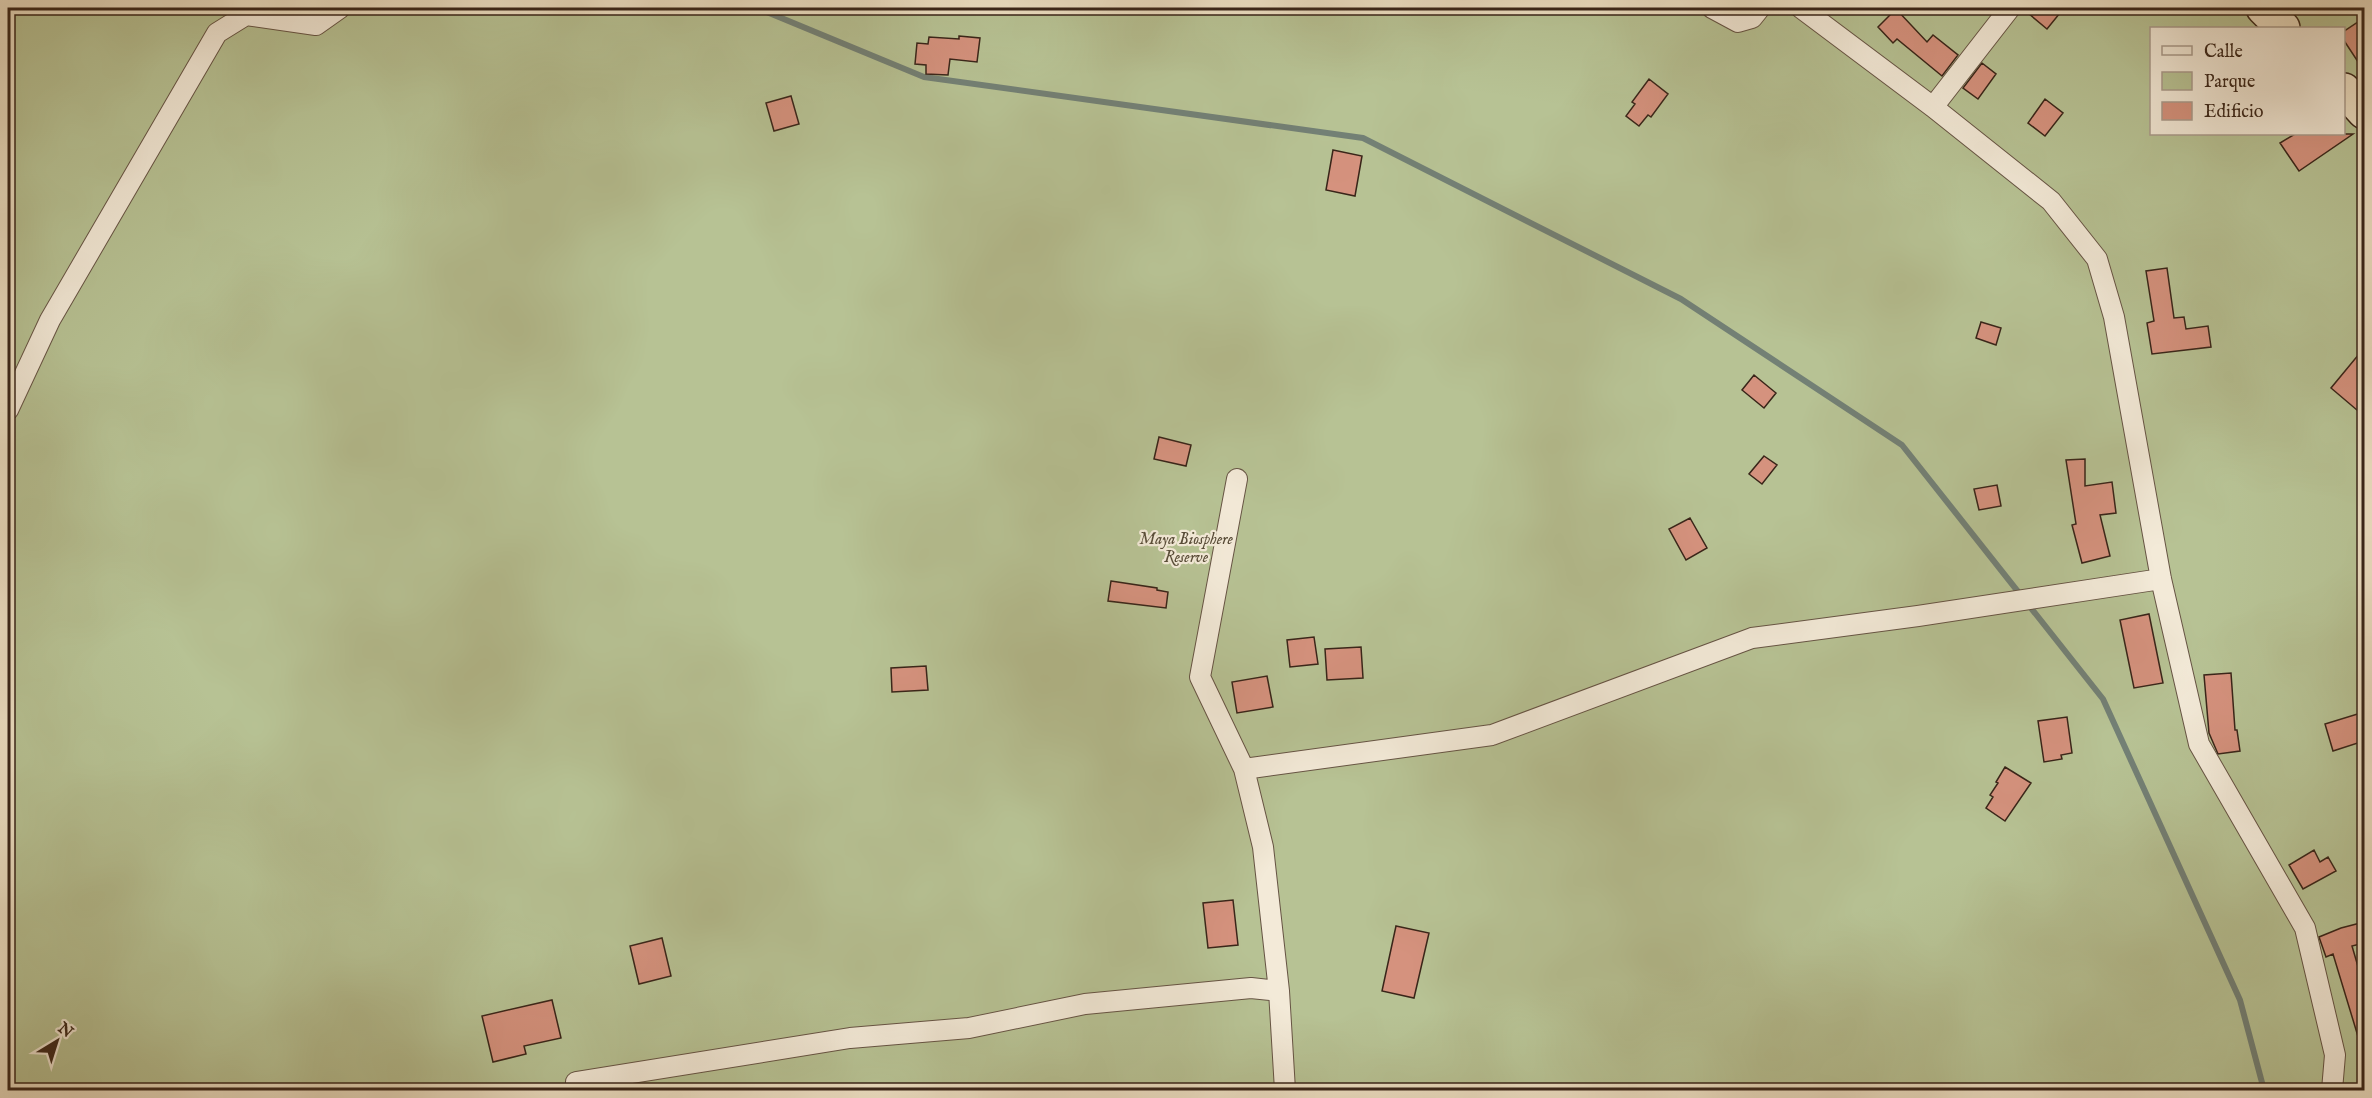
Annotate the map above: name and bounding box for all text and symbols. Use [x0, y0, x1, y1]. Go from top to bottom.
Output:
legend [2150, 27, 2345, 135]
text: Calle [2204, 41, 2243, 64]
text: Parque [2204, 71, 2255, 94]
text: Edificio [2204, 101, 2264, 124]
park label: Maya Biosphere Reserve [1139, 530, 1234, 568]
north arrow [27, 1011, 87, 1071]
text: N [53, 1018, 77, 1043]

